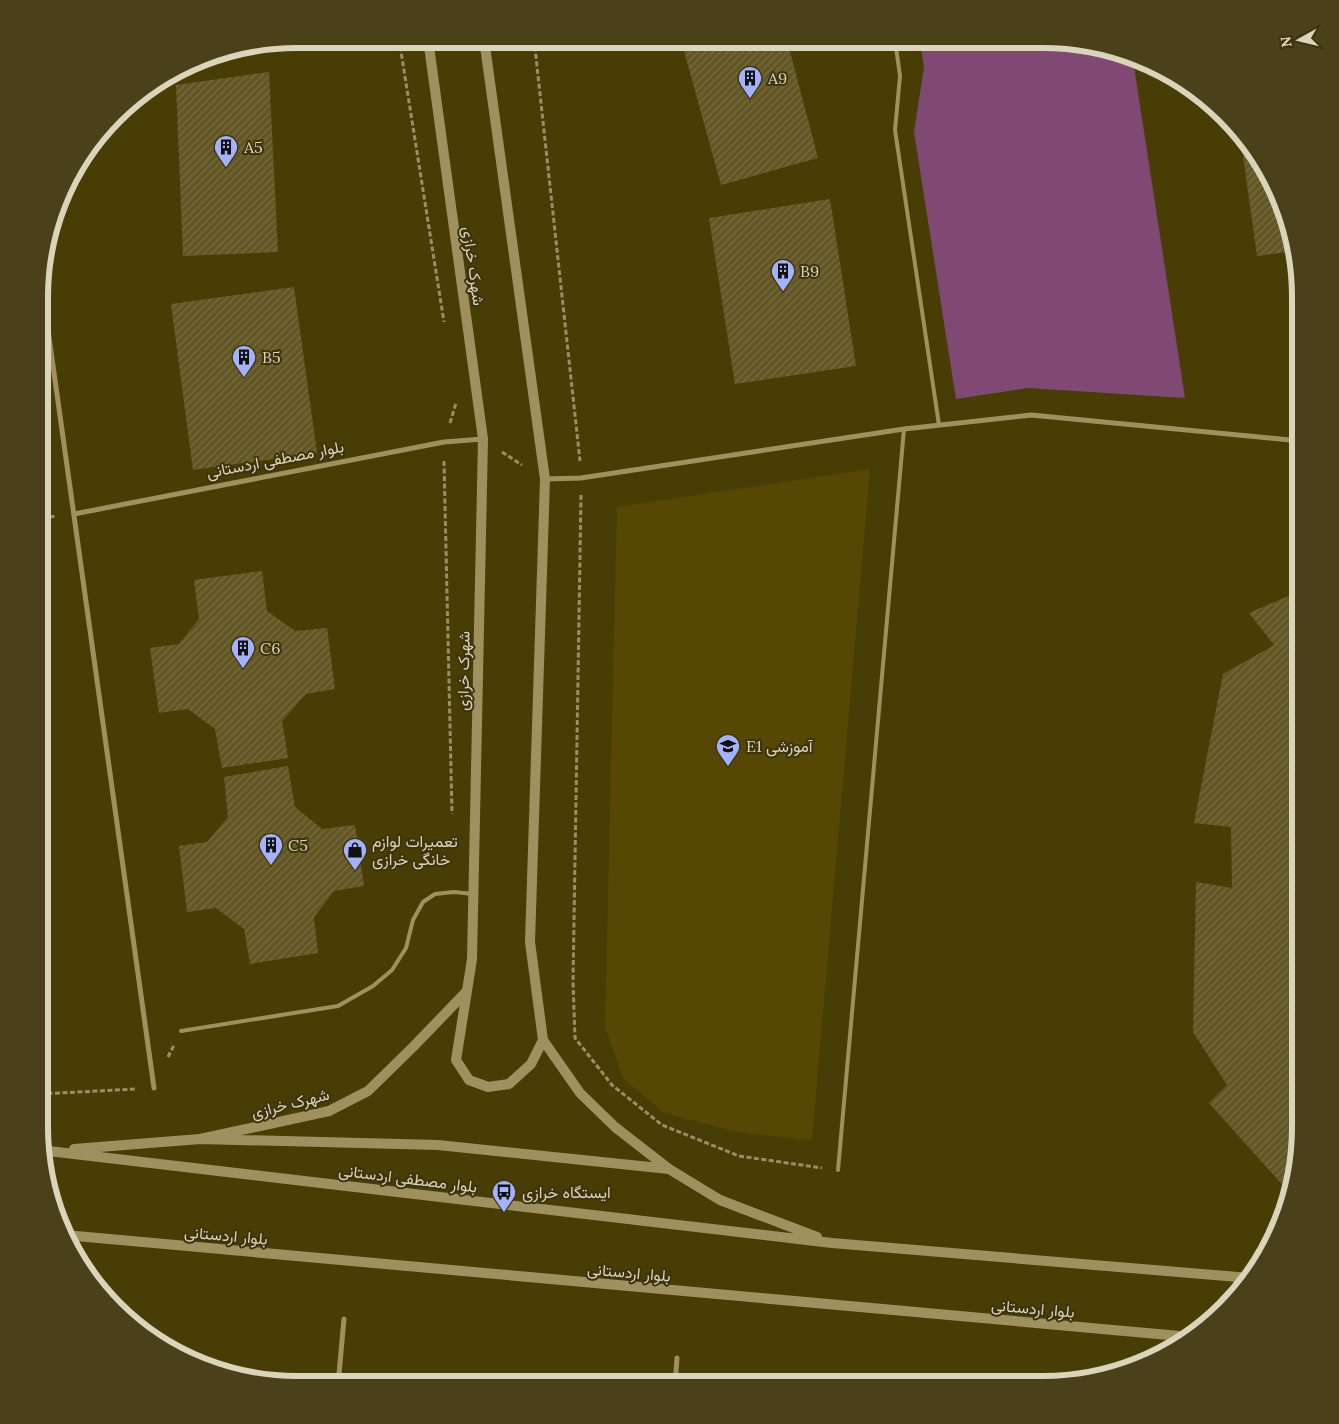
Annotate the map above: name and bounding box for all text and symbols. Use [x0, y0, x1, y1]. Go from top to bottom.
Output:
north arrow [1274, 15, 1324, 65]
text: N [1276, 35, 1296, 48]
building icon: A9 [737, 65, 763, 99]
place label: A9 [767, 68, 787, 88]
building icon: A5 [213, 134, 239, 168]
place label: A5 [243, 137, 263, 157]
street label: شهرک خرازی [458, 225, 489, 307]
building icon: B9 [770, 258, 796, 292]
place label: B9 [800, 261, 819, 281]
building icon: B5 [231, 344, 257, 378]
place label: B5 [262, 347, 281, 367]
street label: بلوار مصطفی اردستانی [205, 436, 346, 483]
street label: شهرک خرازی [452, 631, 475, 711]
building icon: C6 [230, 635, 256, 669]
place label: C6 [260, 638, 280, 658]
school or university icon: E1 آموزشی [715, 733, 741, 767]
place label: E1 آموزشی [746, 736, 814, 757]
place label: تعمیرات لوازم خانگی خرازی [372, 831, 458, 870]
building icon: C5 [258, 832, 284, 866]
place label: C5 [288, 835, 308, 855]
shop icon: تعمیرات لوازم خانگی خرازی [342, 837, 368, 871]
street label: شهرک خرازی [249, 1084, 331, 1123]
street label: بلوار مصطفی اردستانی [337, 1160, 478, 1197]
bus stop icon: ایستگاه خرازی [491, 1179, 517, 1213]
place label: ایستگاه خرازی [522, 1182, 611, 1203]
street label: بلوار اردستانی [183, 1221, 269, 1250]
street label: بلوار اردستانی [586, 1258, 672, 1287]
street label: بلوار اردستانی [990, 1294, 1076, 1323]

